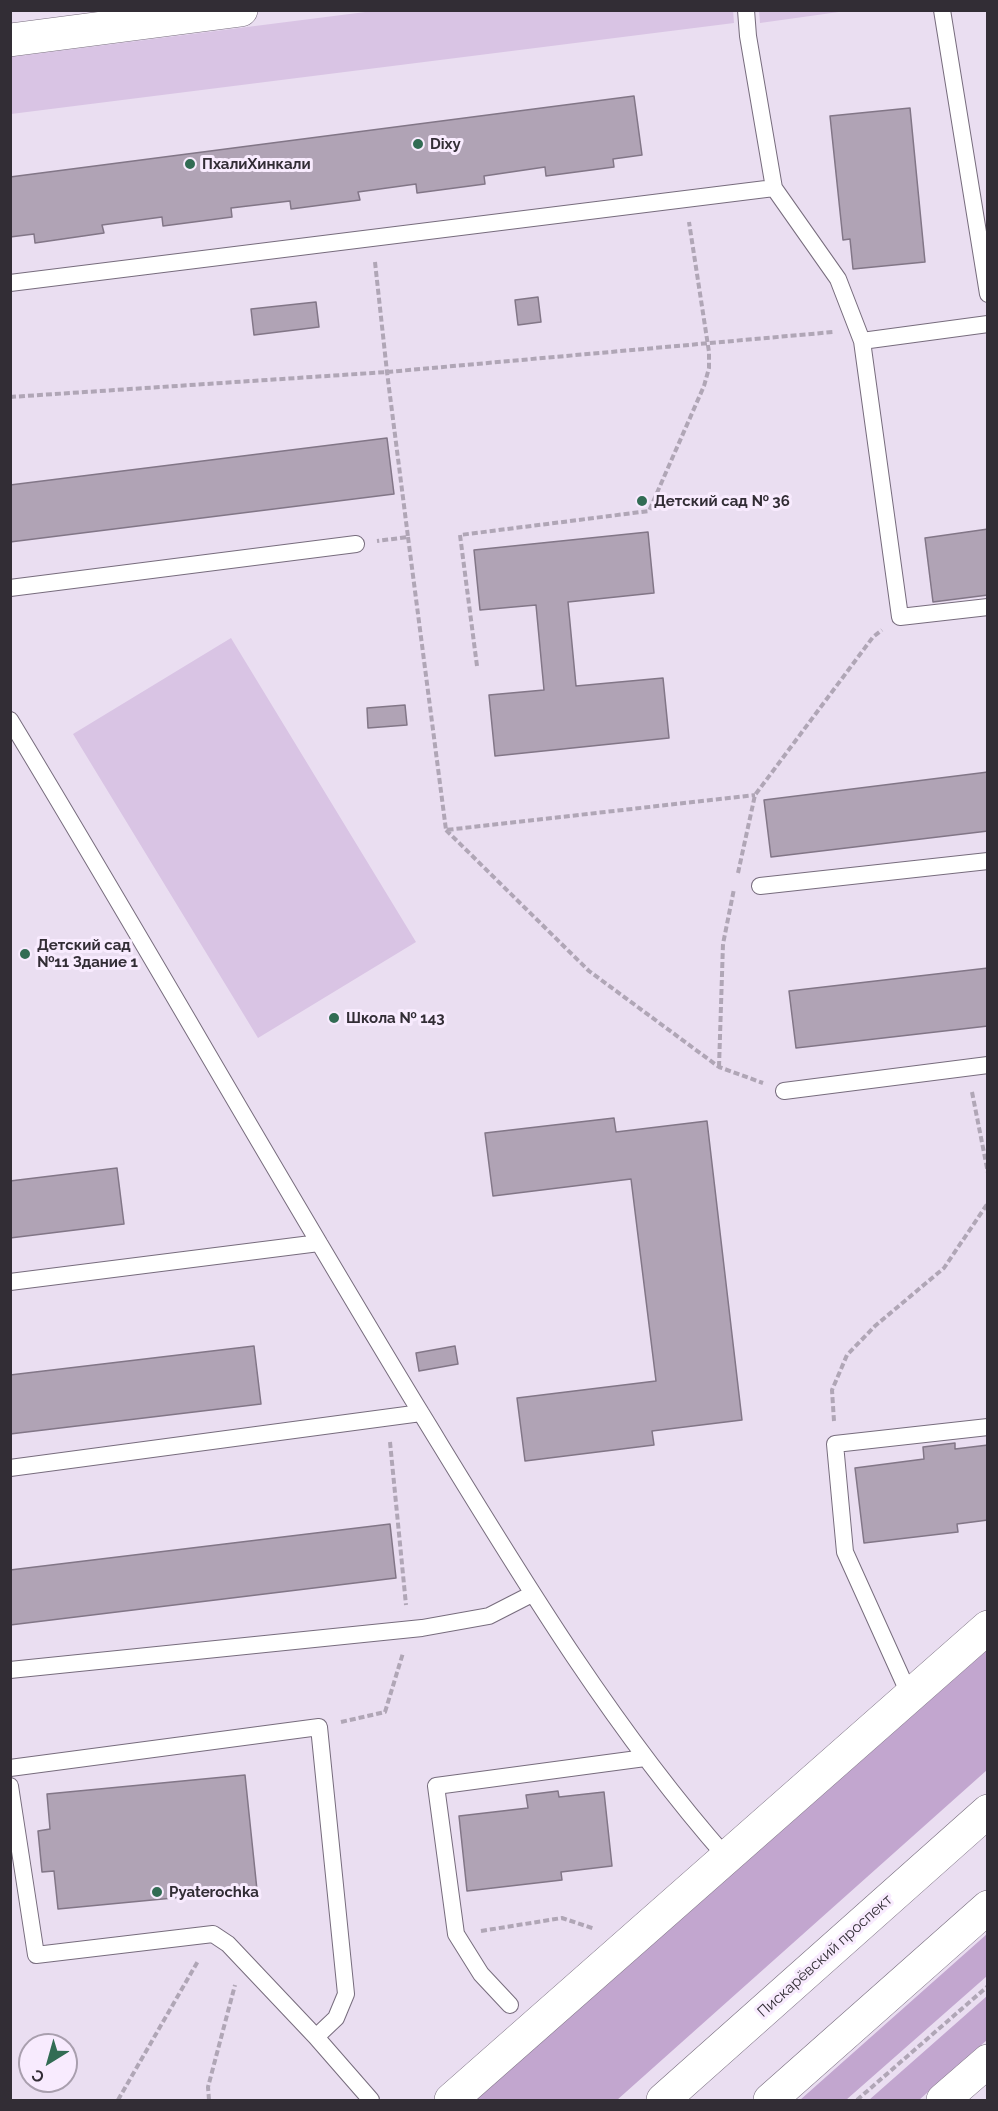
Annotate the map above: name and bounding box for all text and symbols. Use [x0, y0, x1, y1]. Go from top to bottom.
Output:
place label: Dixy [430, 135, 461, 153]
marker: Dixy [411, 137, 425, 151]
place label: ПхалиХинкали [202, 155, 311, 173]
marker: ПхалиХинкали [183, 157, 197, 171]
place label: Детский сад № 36 [654, 492, 790, 510]
marker: Детский сад № 36 [635, 494, 649, 508]
place label: Детский сад №11 Здание 1 [37, 936, 138, 971]
marker: Детский сад №11 Здание 1 [18, 947, 32, 961]
place label: Школа № 143 [346, 1009, 445, 1027]
marker: Школа № 143 [327, 1011, 341, 1025]
place label: Pyaterochka [169, 1883, 259, 1901]
marker: Pyaterochka [150, 1885, 164, 1899]
street label: Пискарёвский проспект [754, 1891, 896, 2021]
north arrow [18, 2033, 78, 2093]
text: С [28, 2065, 48, 2087]

